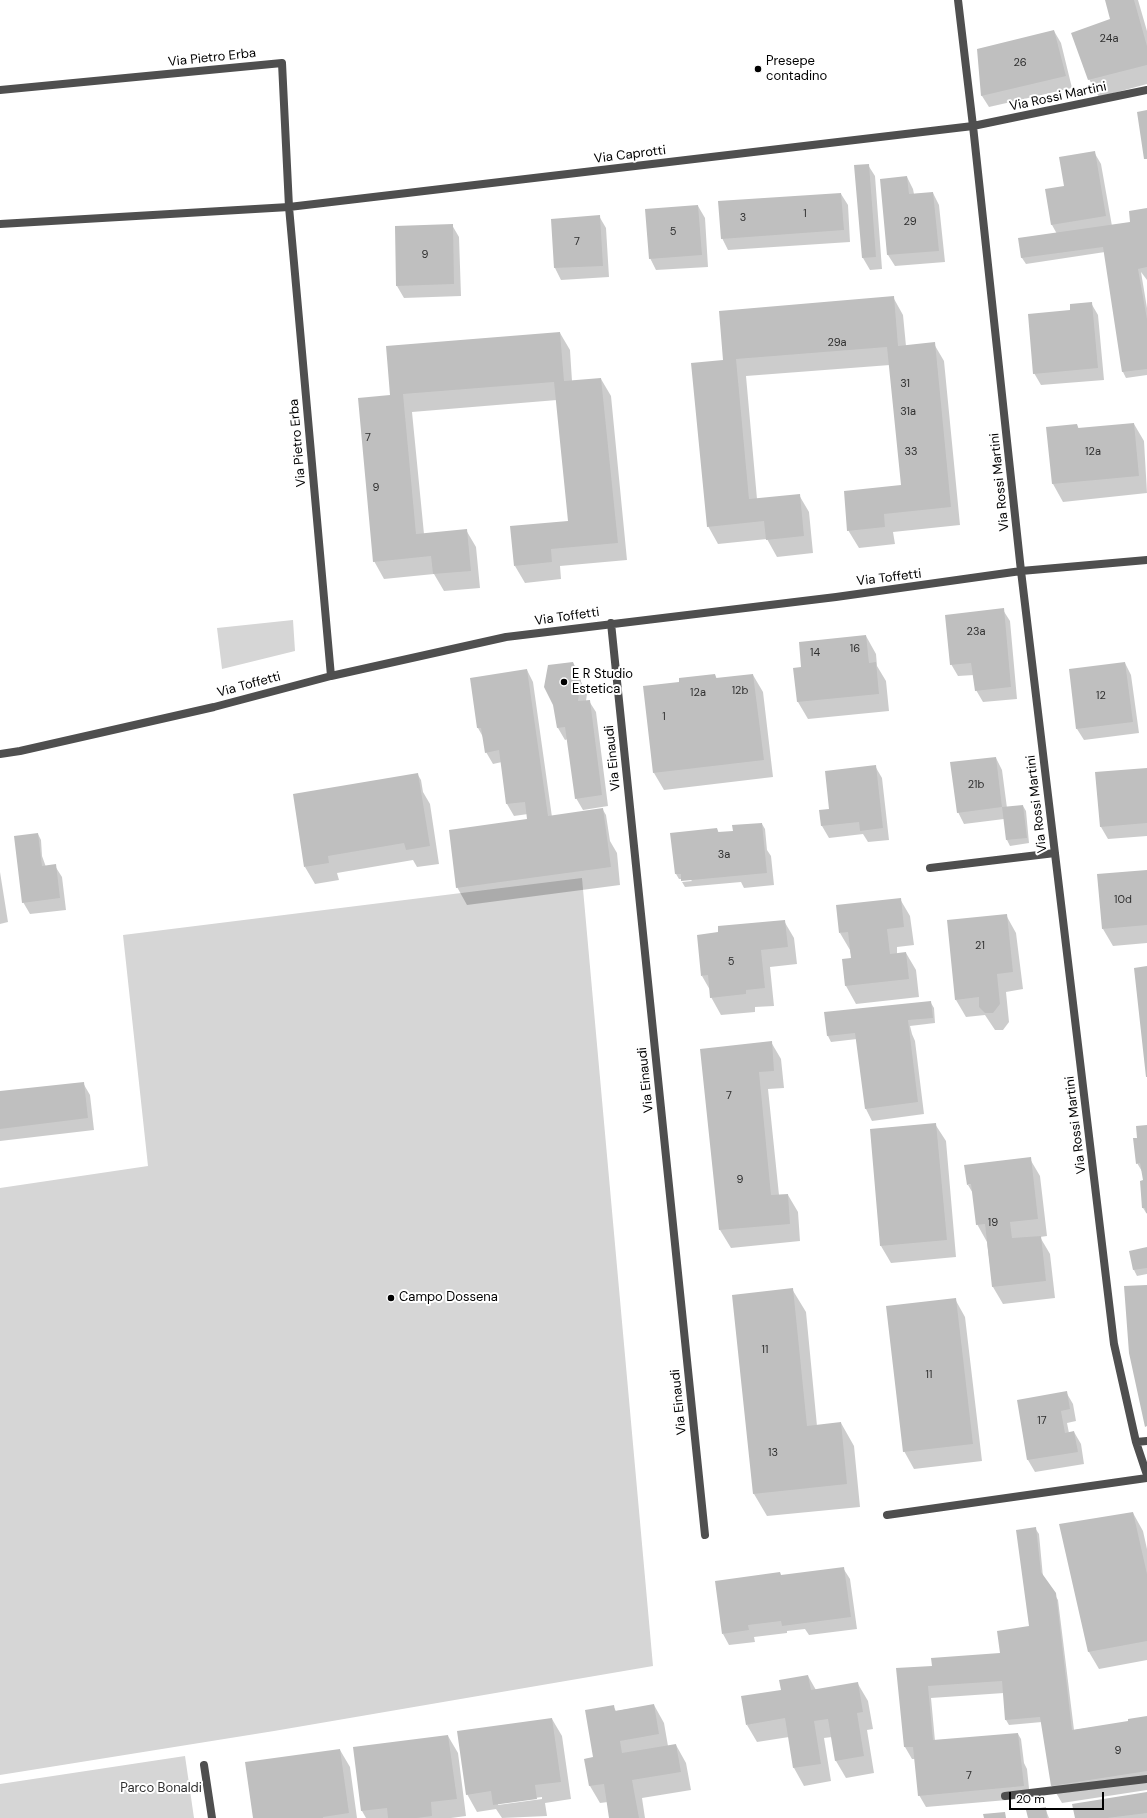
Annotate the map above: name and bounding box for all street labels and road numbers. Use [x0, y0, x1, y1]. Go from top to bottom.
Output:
street label: Via Pietro Erba [167, 46, 257, 70]
street label: Via Rossi Martini [1008, 79, 1108, 115]
street label: Via Caprotti [593, 143, 667, 167]
street label: Via Pietro Erba [286, 398, 310, 488]
street label: Via Rossi Martini [987, 432, 1013, 532]
street label: Via Toffetti [856, 566, 922, 590]
street label: Via Toffetti [534, 605, 600, 629]
street label: Via Toffetti [215, 669, 283, 701]
street label: Via Einaudi [602, 724, 624, 792]
street label: Via Rossi Martini [1023, 754, 1051, 854]
street label: Via Einaudi [635, 1046, 657, 1114]
street label: Via Rossi Martini [1062, 1075, 1090, 1175]
street label: Via Einaudi [668, 1368, 690, 1436]

